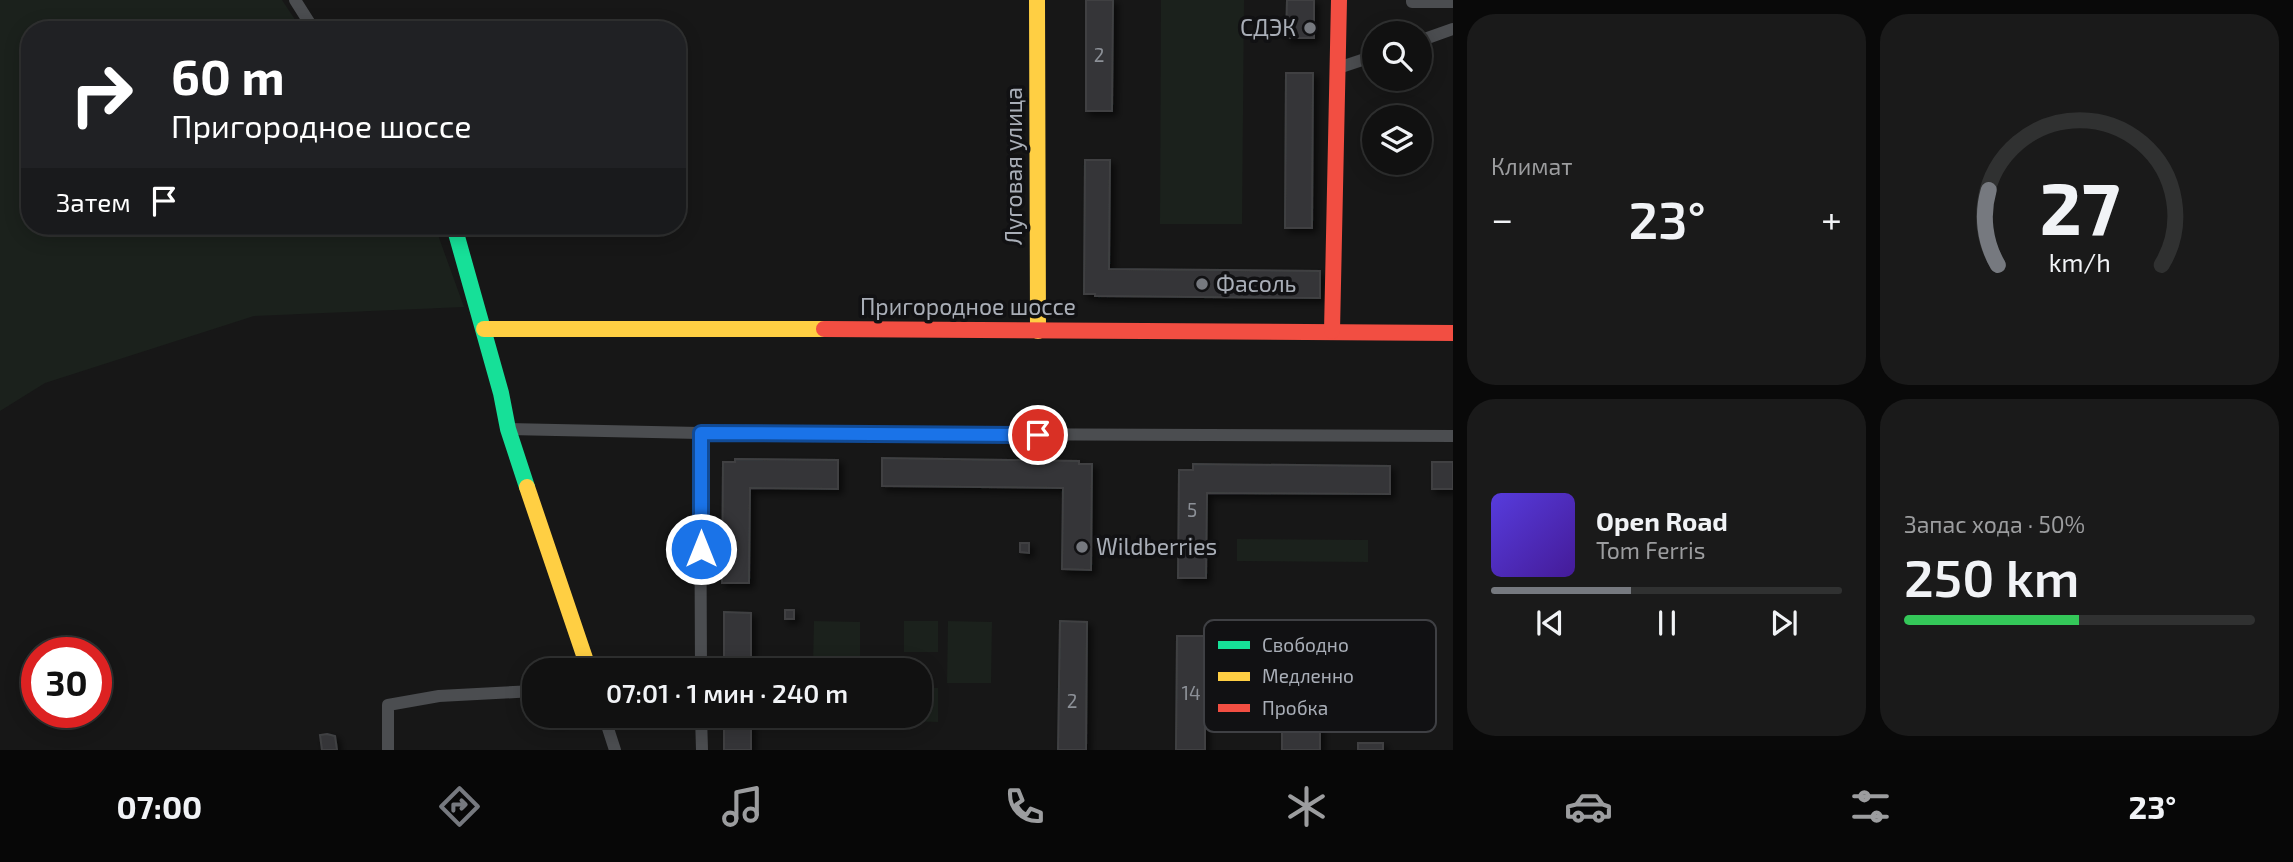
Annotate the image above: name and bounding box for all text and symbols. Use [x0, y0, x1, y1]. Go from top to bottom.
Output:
place label: СДЭК [1240, 13, 1296, 41]
marker: СДЭК [1302, 20, 1318, 36]
map controls [1362, 21, 1432, 175]
button: search [1362, 21, 1432, 91]
house number: 2 [1094, 43, 1104, 66]
text: 60 m [171, 46, 285, 105]
icon: right [56, 49, 147, 140]
street label: Луговая улица [999, 87, 1028, 245]
button: layers [1362, 105, 1432, 175]
text: Пригородное шоссе [171, 106, 472, 144]
text: Климат [1491, 152, 1572, 180]
text: 27 [2039, 163, 2120, 251]
icon: arrive [145, 182, 183, 220]
text: Затем [56, 186, 131, 217]
text: 23° [1628, 187, 1706, 249]
text: − [1491, 195, 1513, 241]
text: + [1821, 195, 1842, 241]
text: km/h [2048, 247, 2111, 277]
place label: Фасоль [1216, 269, 1296, 297]
marker: Фасоль [1194, 276, 1210, 292]
street label: Пригородное шоссе [860, 292, 1076, 320]
pin [1008, 405, 1068, 465]
icon: arrive [1019, 416, 1057, 454]
house number: 5 [1187, 498, 1197, 521]
text: Open Road [1596, 505, 1728, 536]
text: Запас хода · 50% [1904, 510, 2085, 538]
position arrow [664, 512, 738, 586]
place label: Wildberries [1096, 532, 1217, 560]
text: Tom Ferris [1596, 536, 1705, 564]
marker: Wildberries [1074, 539, 1090, 555]
text: 250 km [1904, 545, 2079, 607]
icon: previous [1531, 604, 1569, 642]
icon: pause [1648, 604, 1686, 642]
icon: next [1765, 604, 1803, 642]
legend [1204, 620, 1436, 732]
text: Свободно [1262, 633, 1349, 656]
speed limit sign: 30 [21, 637, 112, 728]
text: Медленно [1262, 664, 1354, 687]
text: 07:01 · 1 мин · 240 m [606, 677, 848, 708]
house number: 14 [1181, 681, 1201, 704]
house number: 2 [1067, 689, 1077, 712]
text: Пробка [1262, 696, 1328, 719]
icon: directions [435, 782, 484, 831]
icon: music [718, 782, 767, 831]
icon: phone [1000, 782, 1049, 831]
icon: climate [1282, 782, 1331, 831]
icon: car [1564, 782, 1613, 831]
icon: filters [1846, 782, 1895, 831]
text: 07:00 [117, 787, 202, 825]
text: 23° [2129, 787, 2176, 825]

